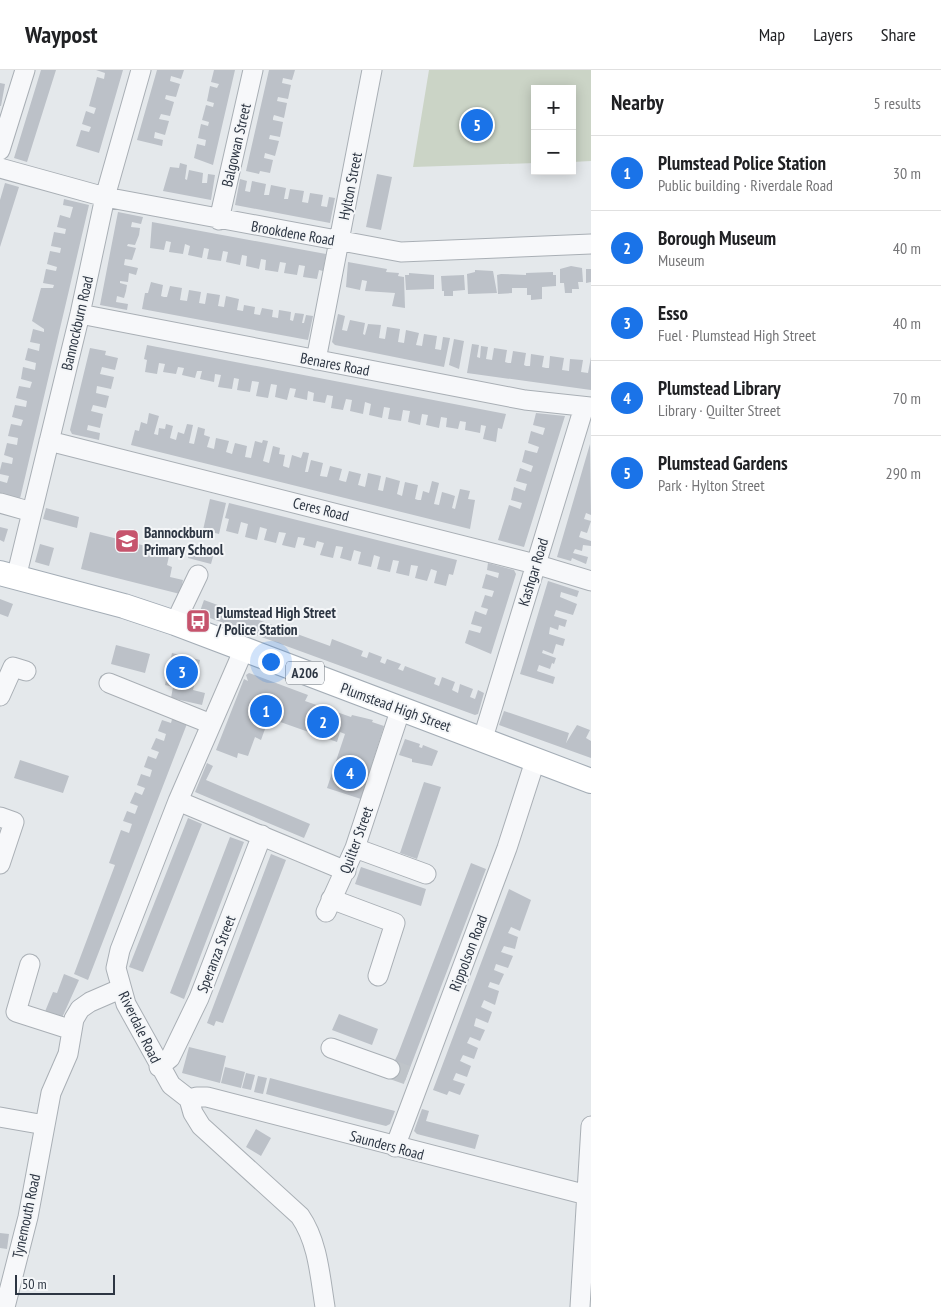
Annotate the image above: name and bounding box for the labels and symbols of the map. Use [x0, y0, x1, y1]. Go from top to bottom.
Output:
street label: Balgowan Street [217, 101, 255, 189]
pin: 5 [461, 106, 493, 144]
street label: Hylton Street [334, 151, 366, 221]
street label: Brookdene Road [250, 216, 336, 250]
street label: Bannockburn Road [57, 274, 97, 372]
street label: Benares Road [299, 348, 371, 380]
street label: Ceres Road [291, 493, 351, 525]
place label: Bannockburn Primary School [144, 523, 224, 559]
school or university icon: Bannockburn Primary School [114, 528, 140, 554]
street label: Kashgar Road [514, 536, 552, 608]
place label: Plumstead High Street / Police Station [215, 603, 336, 639]
bus stop icon: Plumstead High Street / Police Station [185, 608, 211, 634]
your location [258, 649, 284, 675]
pin: 3 [166, 653, 198, 691]
road number: A206 [286, 662, 324, 684]
street label: Plumstead High Street [338, 678, 454, 736]
pin: 1 [250, 692, 282, 730]
pin: 2 [307, 703, 339, 741]
pin: 4 [334, 754, 366, 792]
street label: Quilter Street [335, 804, 377, 876]
street label: Rippolson Road [445, 912, 491, 994]
street label: Speranza Street [193, 913, 239, 995]
street label: Riverdale Road [114, 988, 166, 1066]
street label: Saunders Road [348, 1126, 426, 1164]
street label: Tynemouth Road [8, 1172, 44, 1260]
scale bar [15, 1272, 115, 1295]

